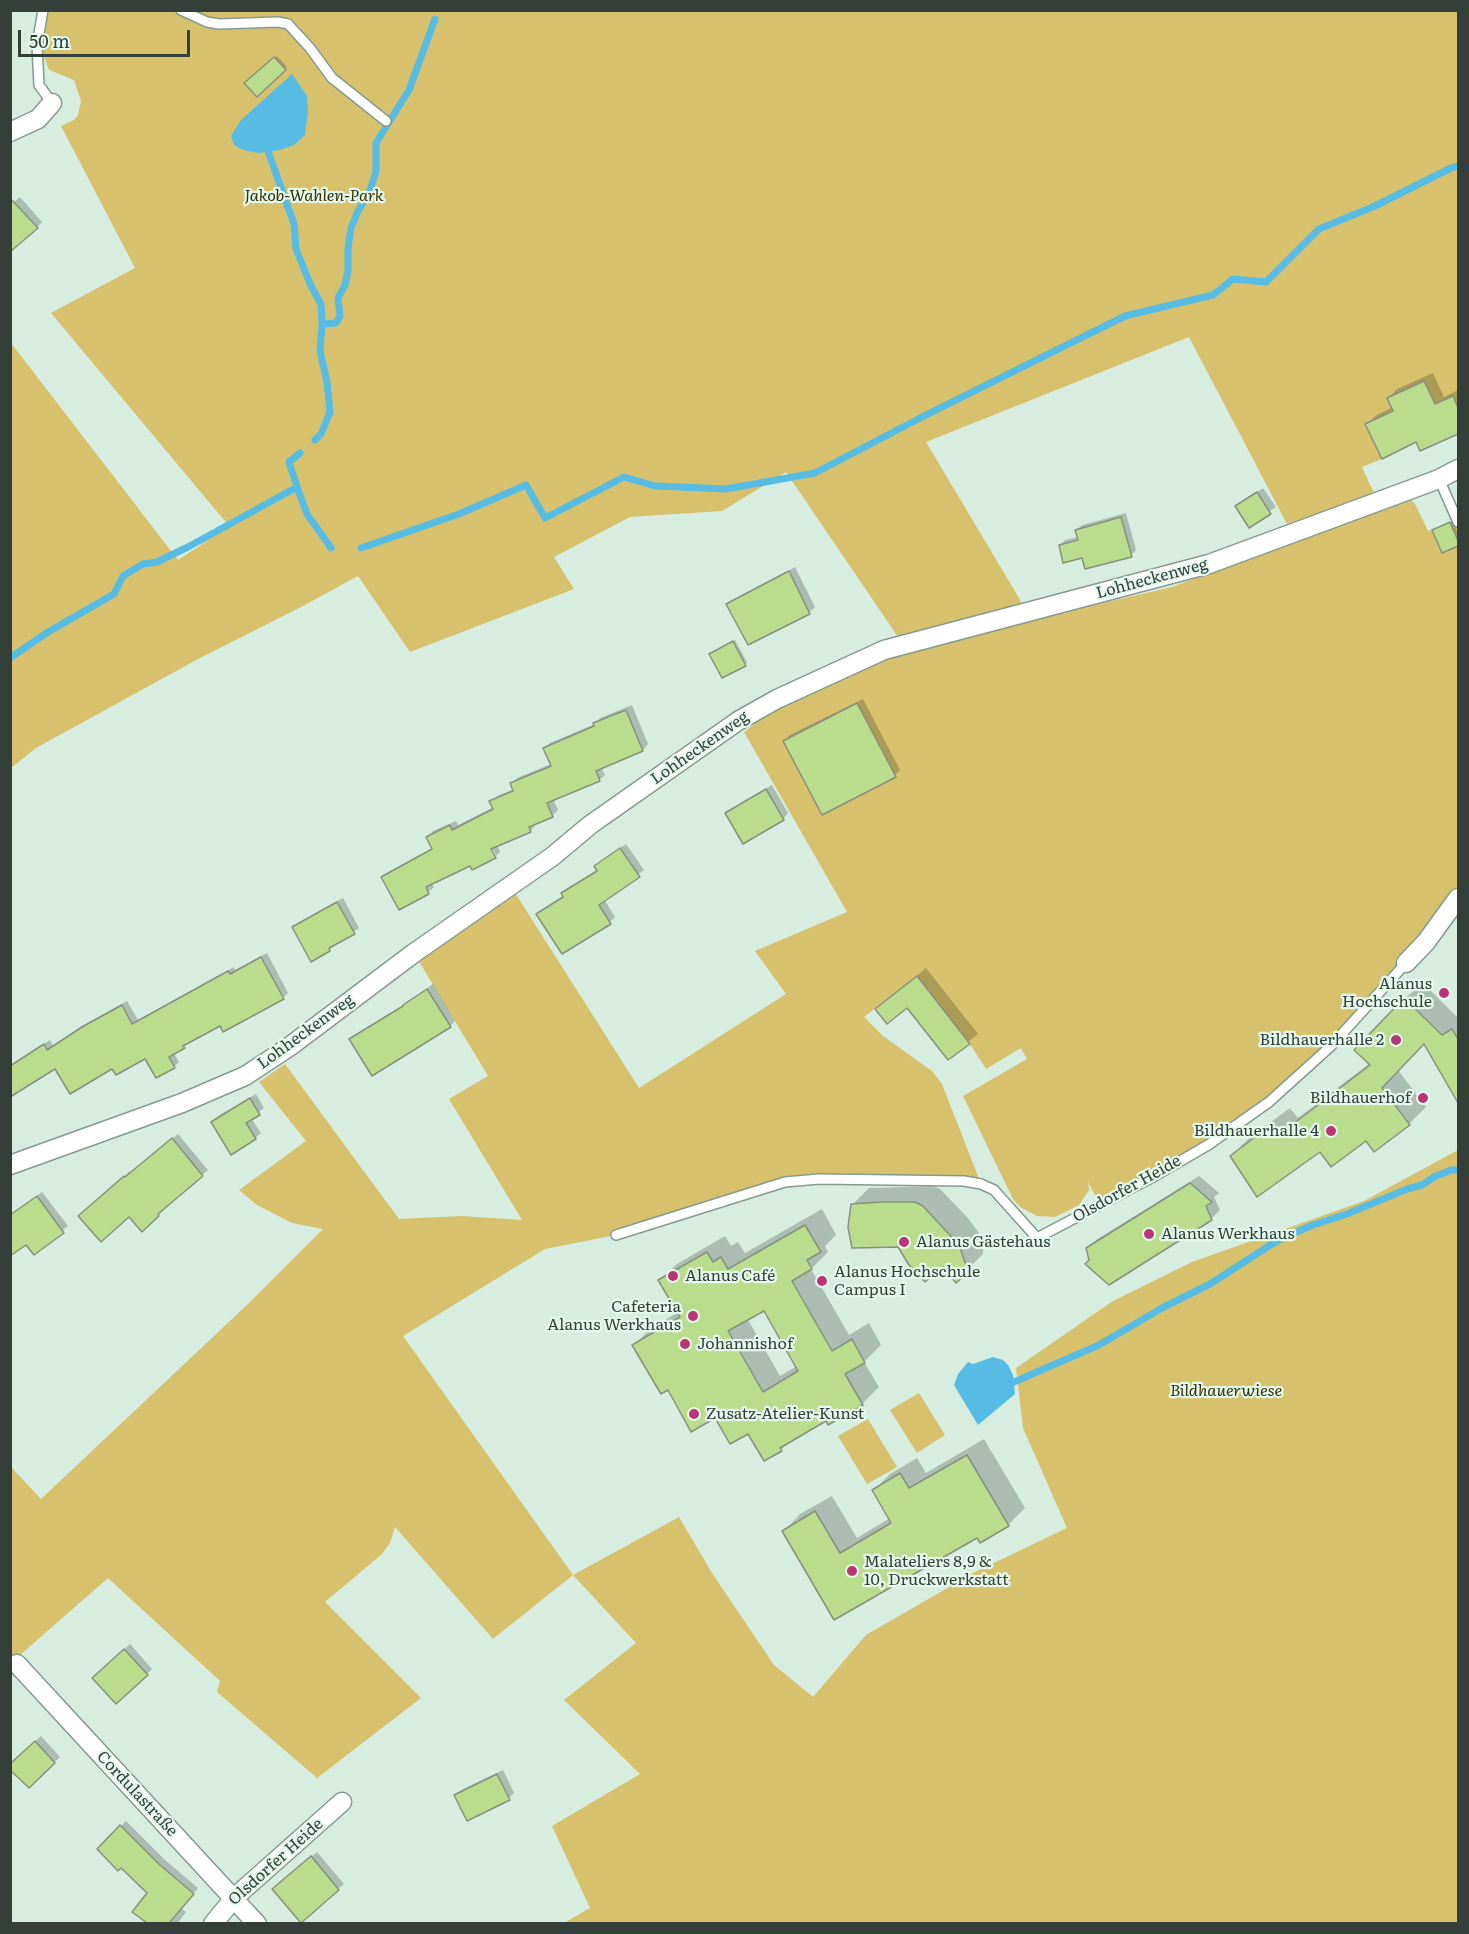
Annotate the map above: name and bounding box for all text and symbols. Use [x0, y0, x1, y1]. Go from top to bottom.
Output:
scale bar [21, 18, 194, 56]
text: 50 m [29, 27, 70, 54]
park label: Jakob-Wahlen-Park [244, 186, 384, 206]
street label: Lohheckenweg [1094, 555, 1210, 603]
street label: Lohheckenweg [647, 707, 753, 789]
place label: Alanus Hochschule [1342, 974, 1432, 1012]
marker: Alanus Hochschule [1437, 986, 1451, 1000]
street label: Lohheckenweg [254, 990, 358, 1074]
place label: Bildhauerhalle 2 [1259, 1030, 1384, 1050]
marker: Bildhauerhalle 2 [1389, 1033, 1403, 1047]
place label: Bildhauerhof [1310, 1088, 1411, 1108]
marker: Bildhauerhof [1416, 1091, 1430, 1105]
place label: Bildhauerhalle 4 [1194, 1121, 1319, 1141]
marker: Bildhauerhalle 4 [1324, 1124, 1338, 1138]
street label: Olsdorfer Heide [1070, 1151, 1184, 1227]
place label: Alanus Werkhaus [1161, 1224, 1295, 1244]
marker: Alanus Werkhaus [1142, 1227, 1156, 1241]
place label: Alanus Gästehaus [916, 1232, 1051, 1252]
marker: Alanus Gästehaus [897, 1235, 911, 1249]
place label: Alanus Hochschule Campus I [834, 1262, 980, 1300]
place label: Alanus Café [685, 1266, 775, 1286]
marker: Alanus Café [666, 1269, 680, 1283]
marker: Alanus Hochschule Campus I [815, 1274, 829, 1288]
place label: Cafeteria Alanus Werkhaus [547, 1297, 681, 1335]
marker: Cafeteria Alanus Werkhaus [686, 1309, 700, 1323]
place label: Johannishof [697, 1334, 793, 1354]
marker: Johannishof [678, 1337, 692, 1351]
park label: Bildhauerwiese [1170, 1381, 1282, 1401]
place label: Zusatz-Atelier-Kunst [706, 1404, 864, 1424]
marker: Zusatz-Atelier-Kunst [687, 1407, 701, 1421]
place label: Malateliers 8,9 & 10, Druckwerkstatt [864, 1552, 1009, 1590]
marker: Malateliers 8,9 & 10, Druckwerkstatt [845, 1564, 859, 1578]
street label: Cordulastraße [93, 1747, 181, 1841]
street label: Olsdorfer Heide [225, 1814, 327, 1910]

